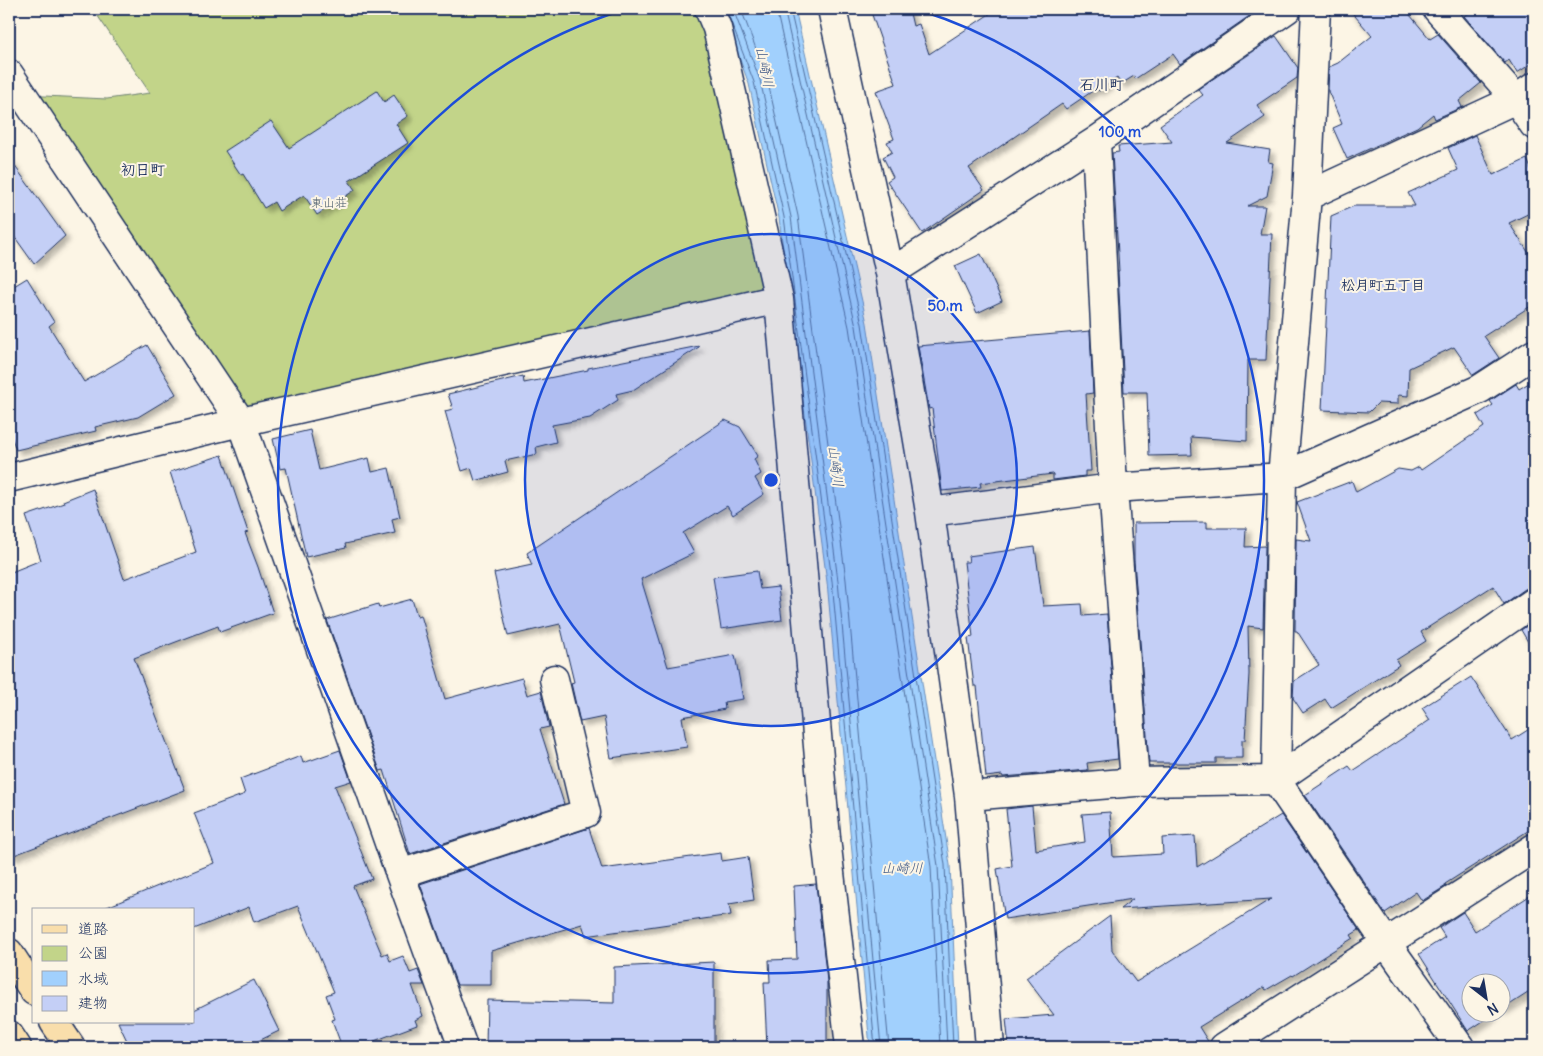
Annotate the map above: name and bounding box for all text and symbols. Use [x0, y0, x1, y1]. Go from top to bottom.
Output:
water label: 山崎川 [752, 45, 778, 89]
district label: 石川町 [1079, 75, 1125, 94]
text: 100 m [1099, 122, 1141, 141]
district label: 初日町 [120, 160, 166, 179]
park label: 東山荘 [311, 195, 347, 210]
district label: 松月町五丁目 [1341, 276, 1425, 294]
text: 50 m [927, 296, 963, 315]
water label: 山崎川 [824, 444, 848, 488]
centre of rings [762, 471, 780, 489]
water label: 山崎川 [881, 859, 923, 877]
legend [32, 908, 195, 1024]
text: 道路 [78, 919, 108, 938]
text: 公園 [78, 943, 108, 962]
text: 水域 [78, 969, 108, 988]
north arrow [1460, 974, 1510, 1024]
text: 建物 [78, 993, 108, 1012]
text: N [1484, 999, 1501, 1019]

